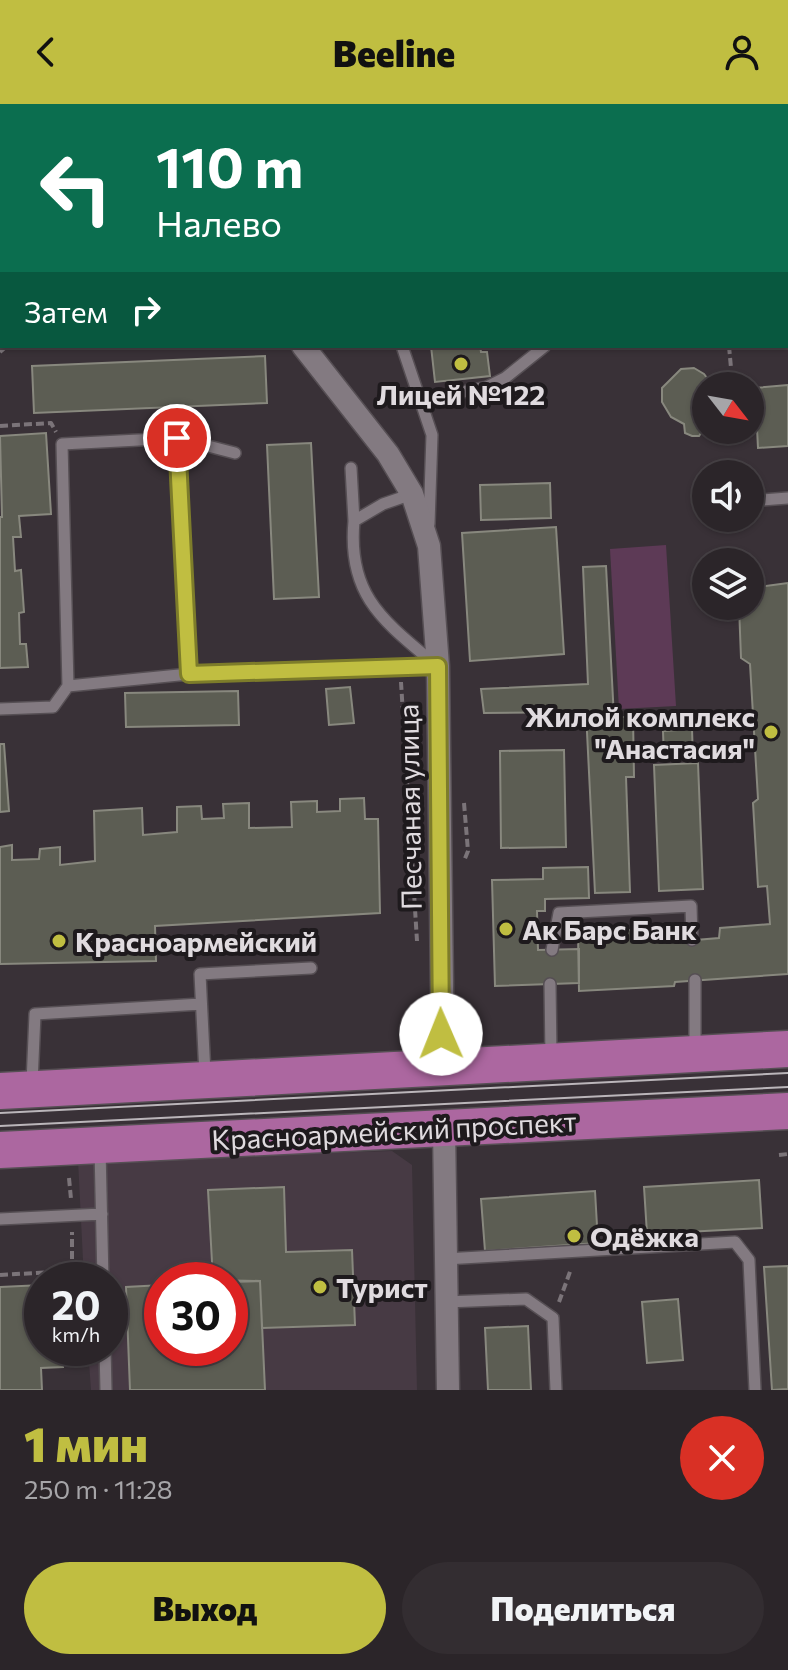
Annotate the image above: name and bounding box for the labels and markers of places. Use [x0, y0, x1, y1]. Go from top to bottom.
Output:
marker: Лицей №122 [452, 355, 470, 373]
place label: Лицей №122 [377, 377, 545, 411]
pin [143, 404, 211, 472]
place label: Жилой комплекс "Анастасия" [525, 699, 755, 765]
marker: Жилой комплекс "Анастасия" [762, 723, 780, 741]
place label: Ак Барс Банк [522, 912, 697, 946]
marker: Ак Барс Банк [497, 920, 515, 938]
place label: Красноармейский [75, 924, 317, 958]
marker: Красноармейский [50, 932, 68, 950]
place label: Одёжка [590, 1219, 699, 1253]
marker: Одёжка [565, 1227, 583, 1245]
place label: Турист [336, 1270, 428, 1304]
marker: Турист [311, 1278, 329, 1296]

